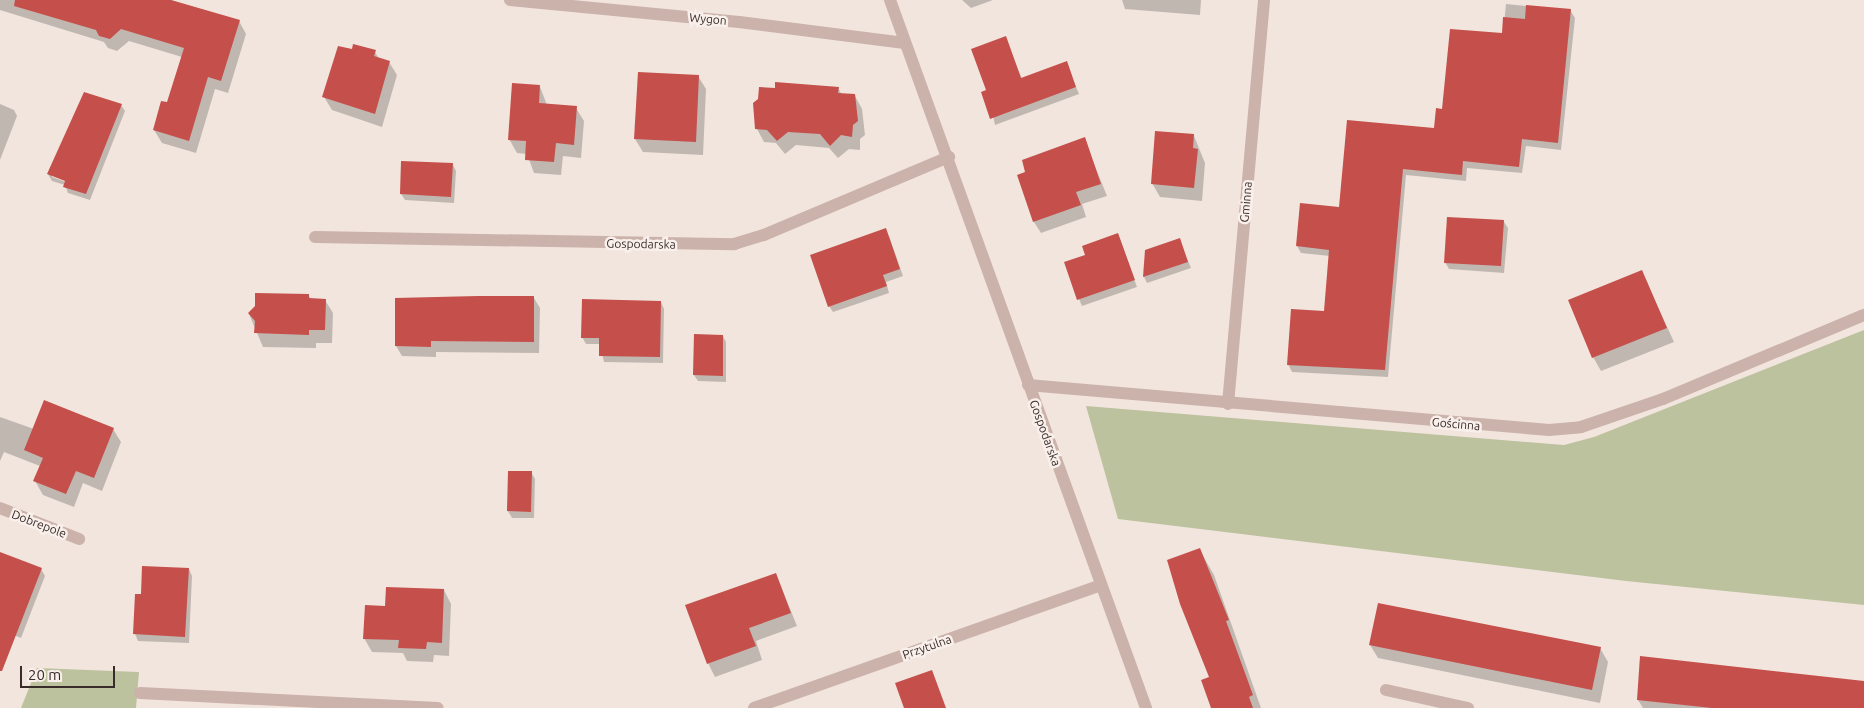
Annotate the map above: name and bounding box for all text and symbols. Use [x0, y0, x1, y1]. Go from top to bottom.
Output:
street label: Wygon [689, 10, 727, 28]
street label: Gminna [1237, 181, 1255, 223]
street label: Gospodarska [606, 236, 676, 252]
street label: Gospodarska [1026, 398, 1064, 468]
street label: Gościnna [1431, 415, 1481, 433]
street label: Dobrepole [10, 507, 68, 541]
street label: Przytulna [901, 632, 953, 662]
scale bar [22, 656, 118, 688]
text: 20 m [28, 666, 61, 683]

